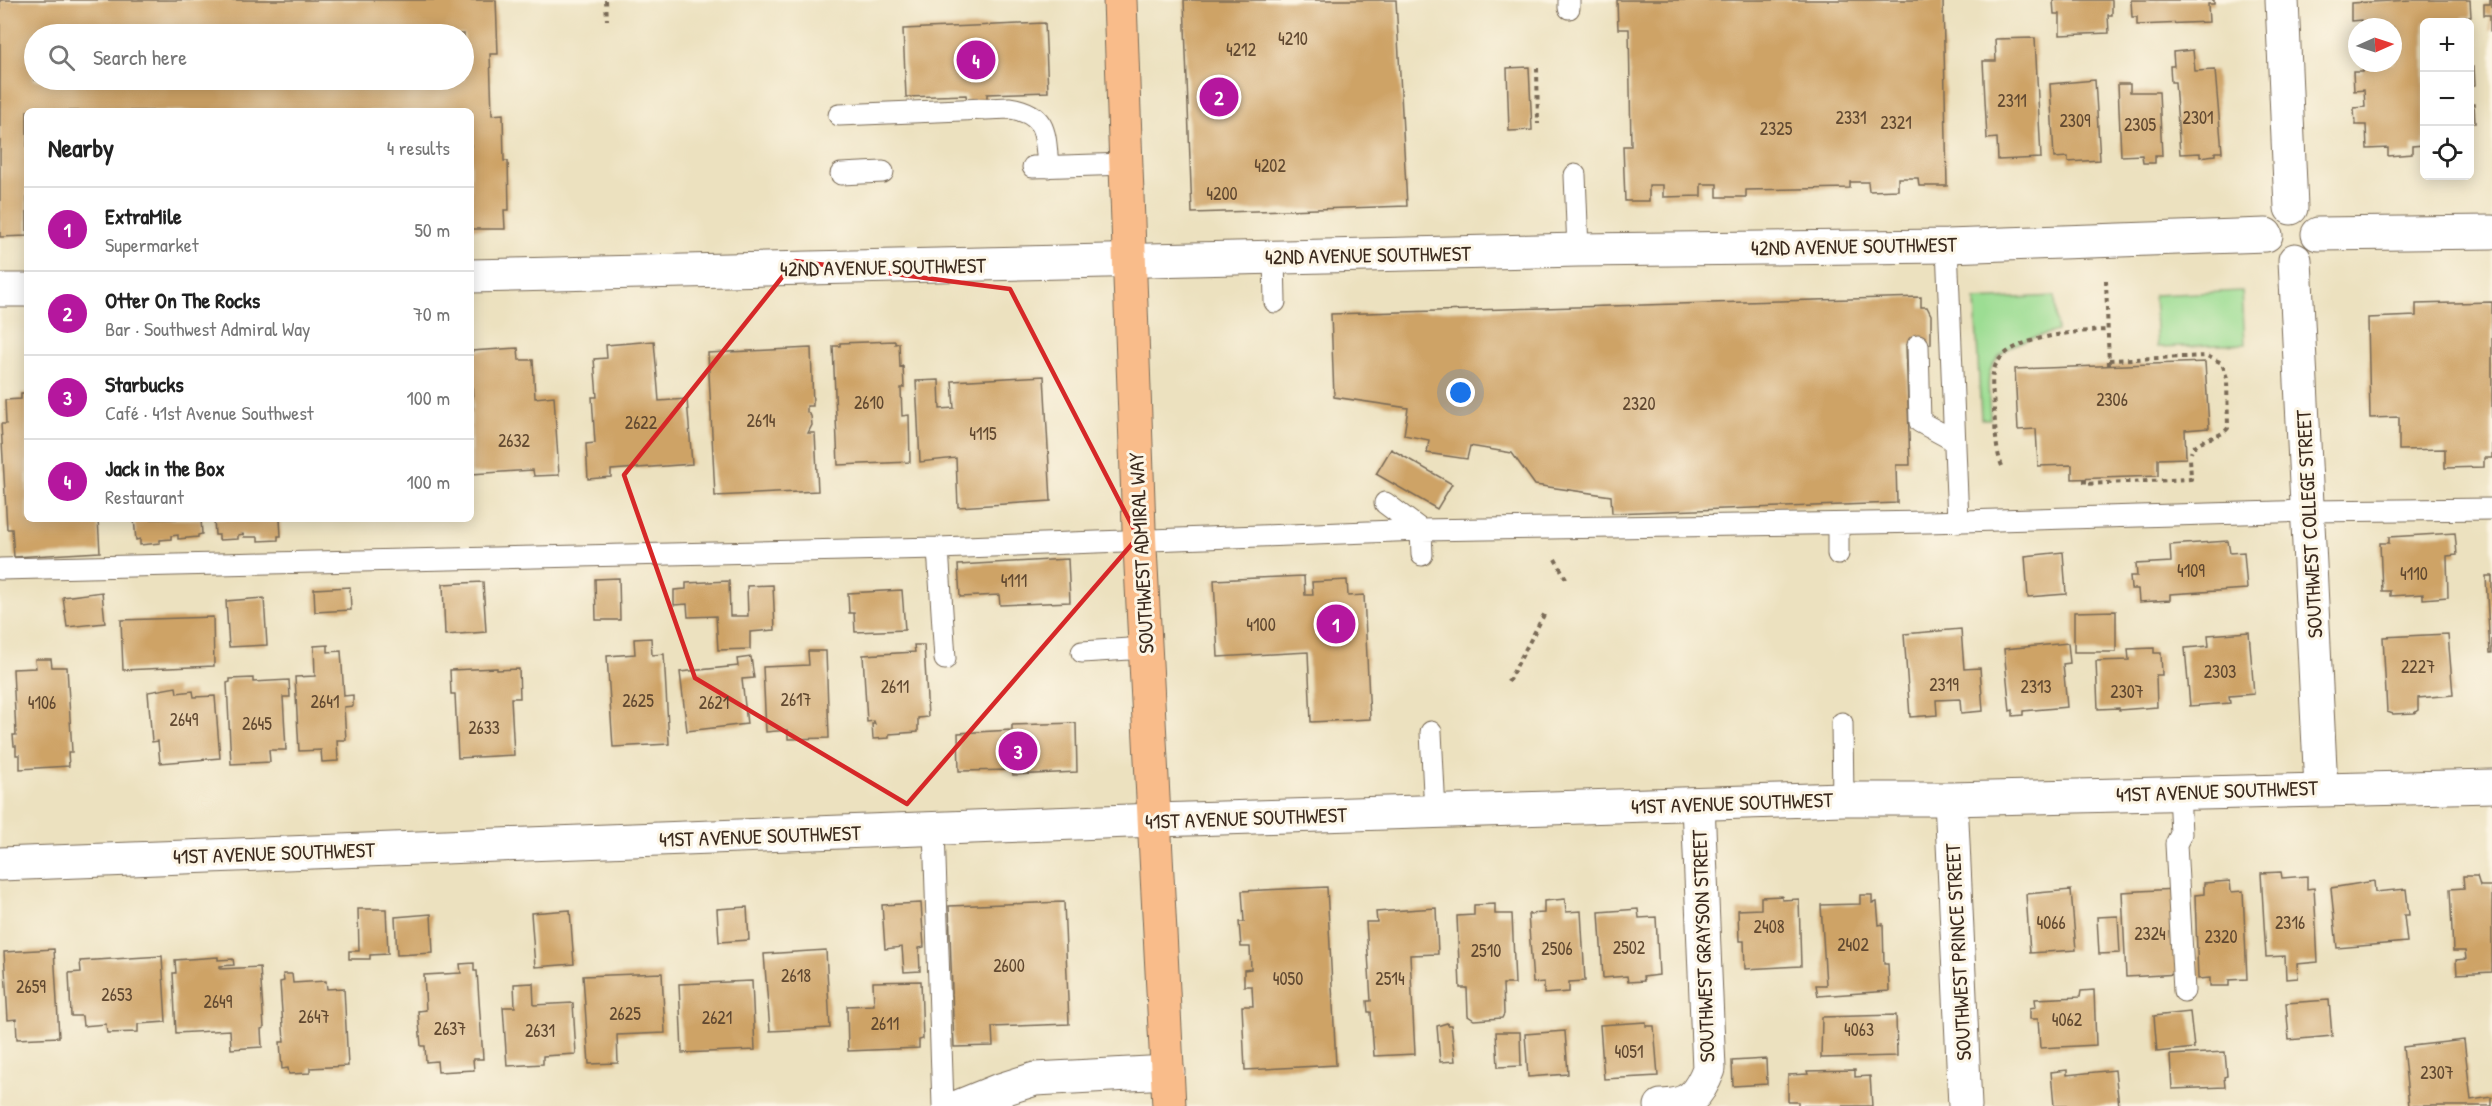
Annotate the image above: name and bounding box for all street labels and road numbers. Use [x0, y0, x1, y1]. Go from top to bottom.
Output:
street label: 42ND AVENUE SOUTHWEST [1751, 230, 1958, 262]
street label: 42ND AVENUE SOUTHWEST [1265, 239, 1472, 271]
street label: 42ND AVENUE SOUTHWEST [780, 251, 987, 283]
street label: SOUTHWEST COLLEGE STREET [2288, 408, 2329, 639]
street label: SOUTHWEST ADMIRAL WAY [1121, 451, 1161, 654]
street label: 41ST AVENUE SOUTHWEST [2115, 773, 2320, 809]
street label: 41ST AVENUE SOUTHWEST [1630, 785, 1835, 821]
street label: 41ST AVENUE SOUTHWEST [1144, 800, 1349, 836]
street label: 41ST AVENUE SOUTHWEST [658, 818, 863, 854]
street label: SOUTHWEST GRAYSON STREET [1684, 828, 1722, 1063]
street label: 41ST AVENUE SOUTHWEST [172, 835, 377, 871]
street label: SOUTHWEST PRINCE STREET [1938, 841, 1978, 1062]

